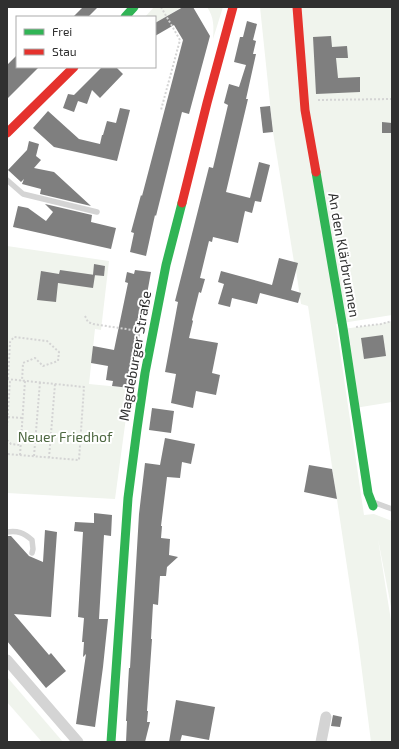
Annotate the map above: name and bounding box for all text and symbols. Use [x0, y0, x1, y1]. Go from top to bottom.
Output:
legend [16, 16, 156, 68]
text: Frei [52, 24, 72, 38]
text: Stau [52, 44, 77, 58]
street label: An den Klärbrunnen [325, 191, 364, 318]
street label: Magdeburger Straße [115, 290, 154, 422]
park label: Neuer Friedhof [18, 428, 113, 445]

